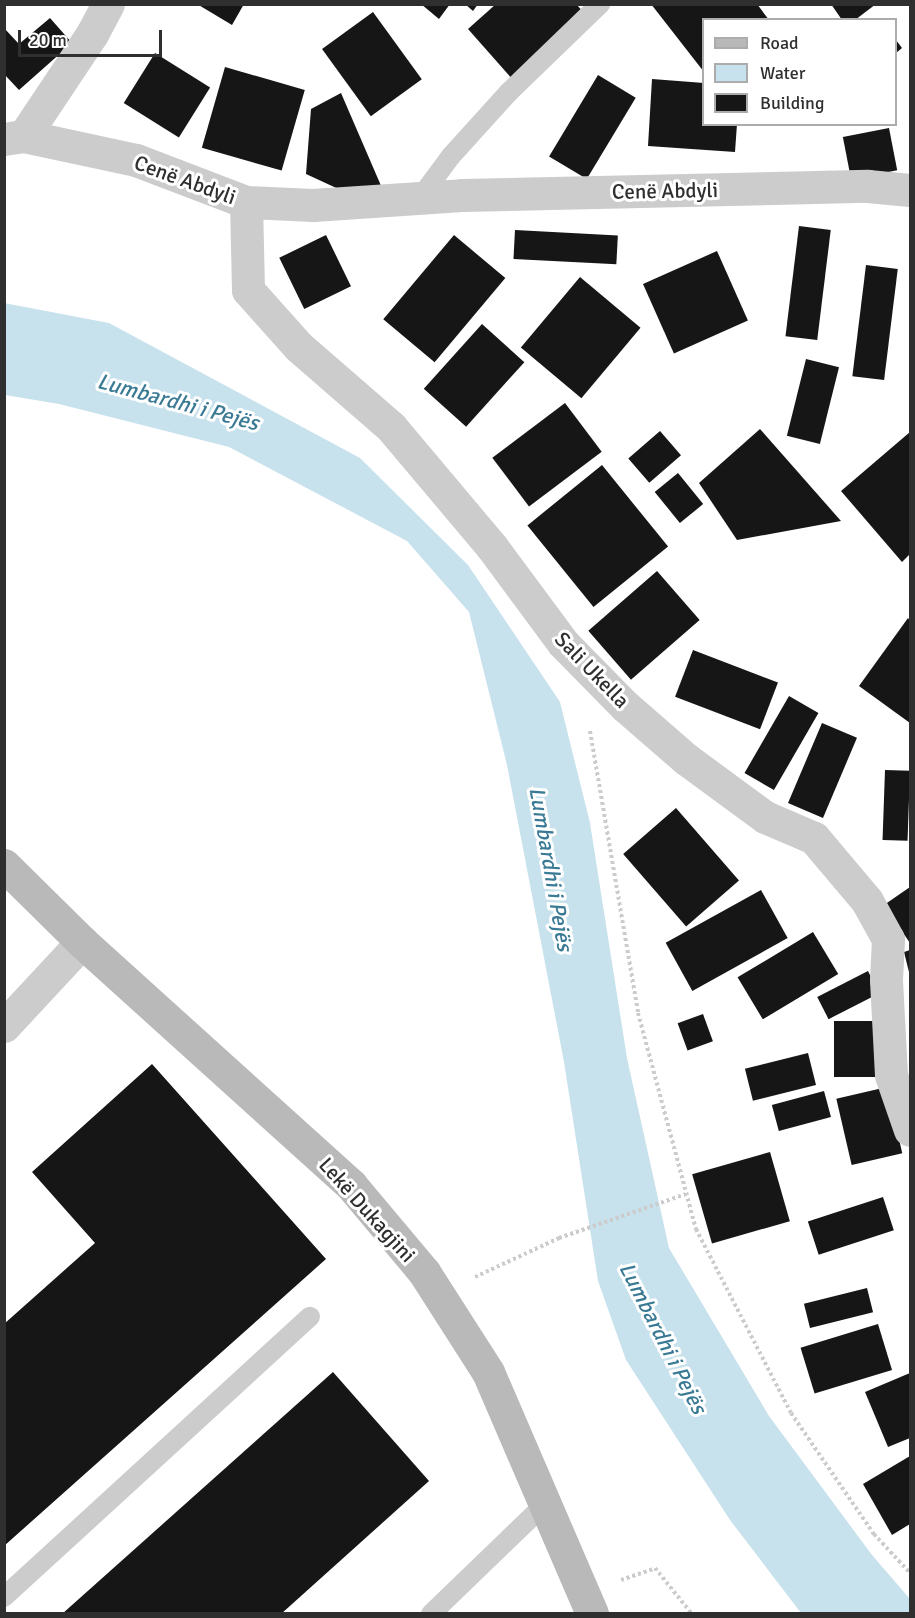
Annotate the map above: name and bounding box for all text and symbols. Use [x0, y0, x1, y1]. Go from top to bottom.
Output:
scale bar [21, 18, 165, 56]
legend [702, 18, 897, 126]
text: 20 m [29, 29, 67, 51]
text: Road [760, 32, 799, 54]
text: Water [760, 62, 805, 84]
text: Building [760, 92, 824, 114]
street label: Cenë Abdyli [131, 150, 239, 210]
street label: Cenë Abdyli [612, 177, 718, 205]
water label: Lumbardhi i Pejës [94, 368, 262, 436]
street label: Sali Ukella [550, 627, 634, 713]
water label: Lumbardhi i Pejës [524, 785, 578, 953]
street label: Lekë Dukagjini [313, 1152, 421, 1268]
water label: Lumbardhi i Pejës [614, 1258, 712, 1418]

